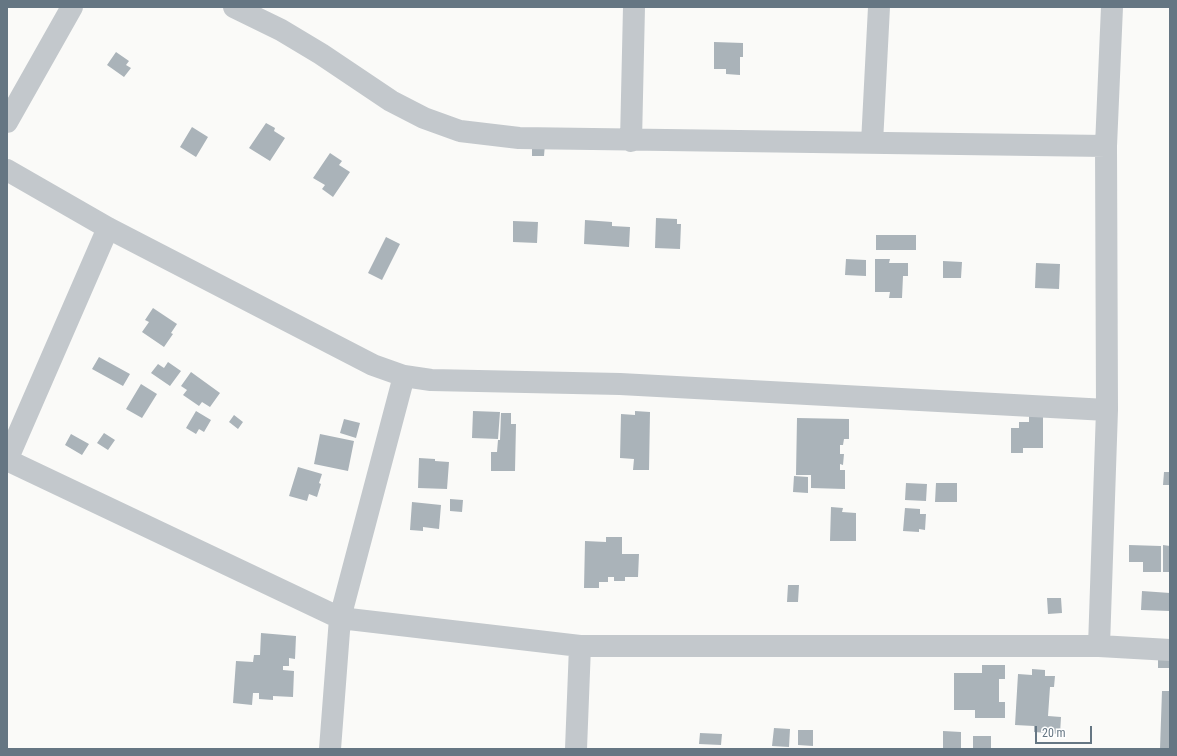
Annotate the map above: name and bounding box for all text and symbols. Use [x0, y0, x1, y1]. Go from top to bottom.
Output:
scale bar [1037, 718, 1094, 744]
text: 20 m [1042, 726, 1066, 740]

